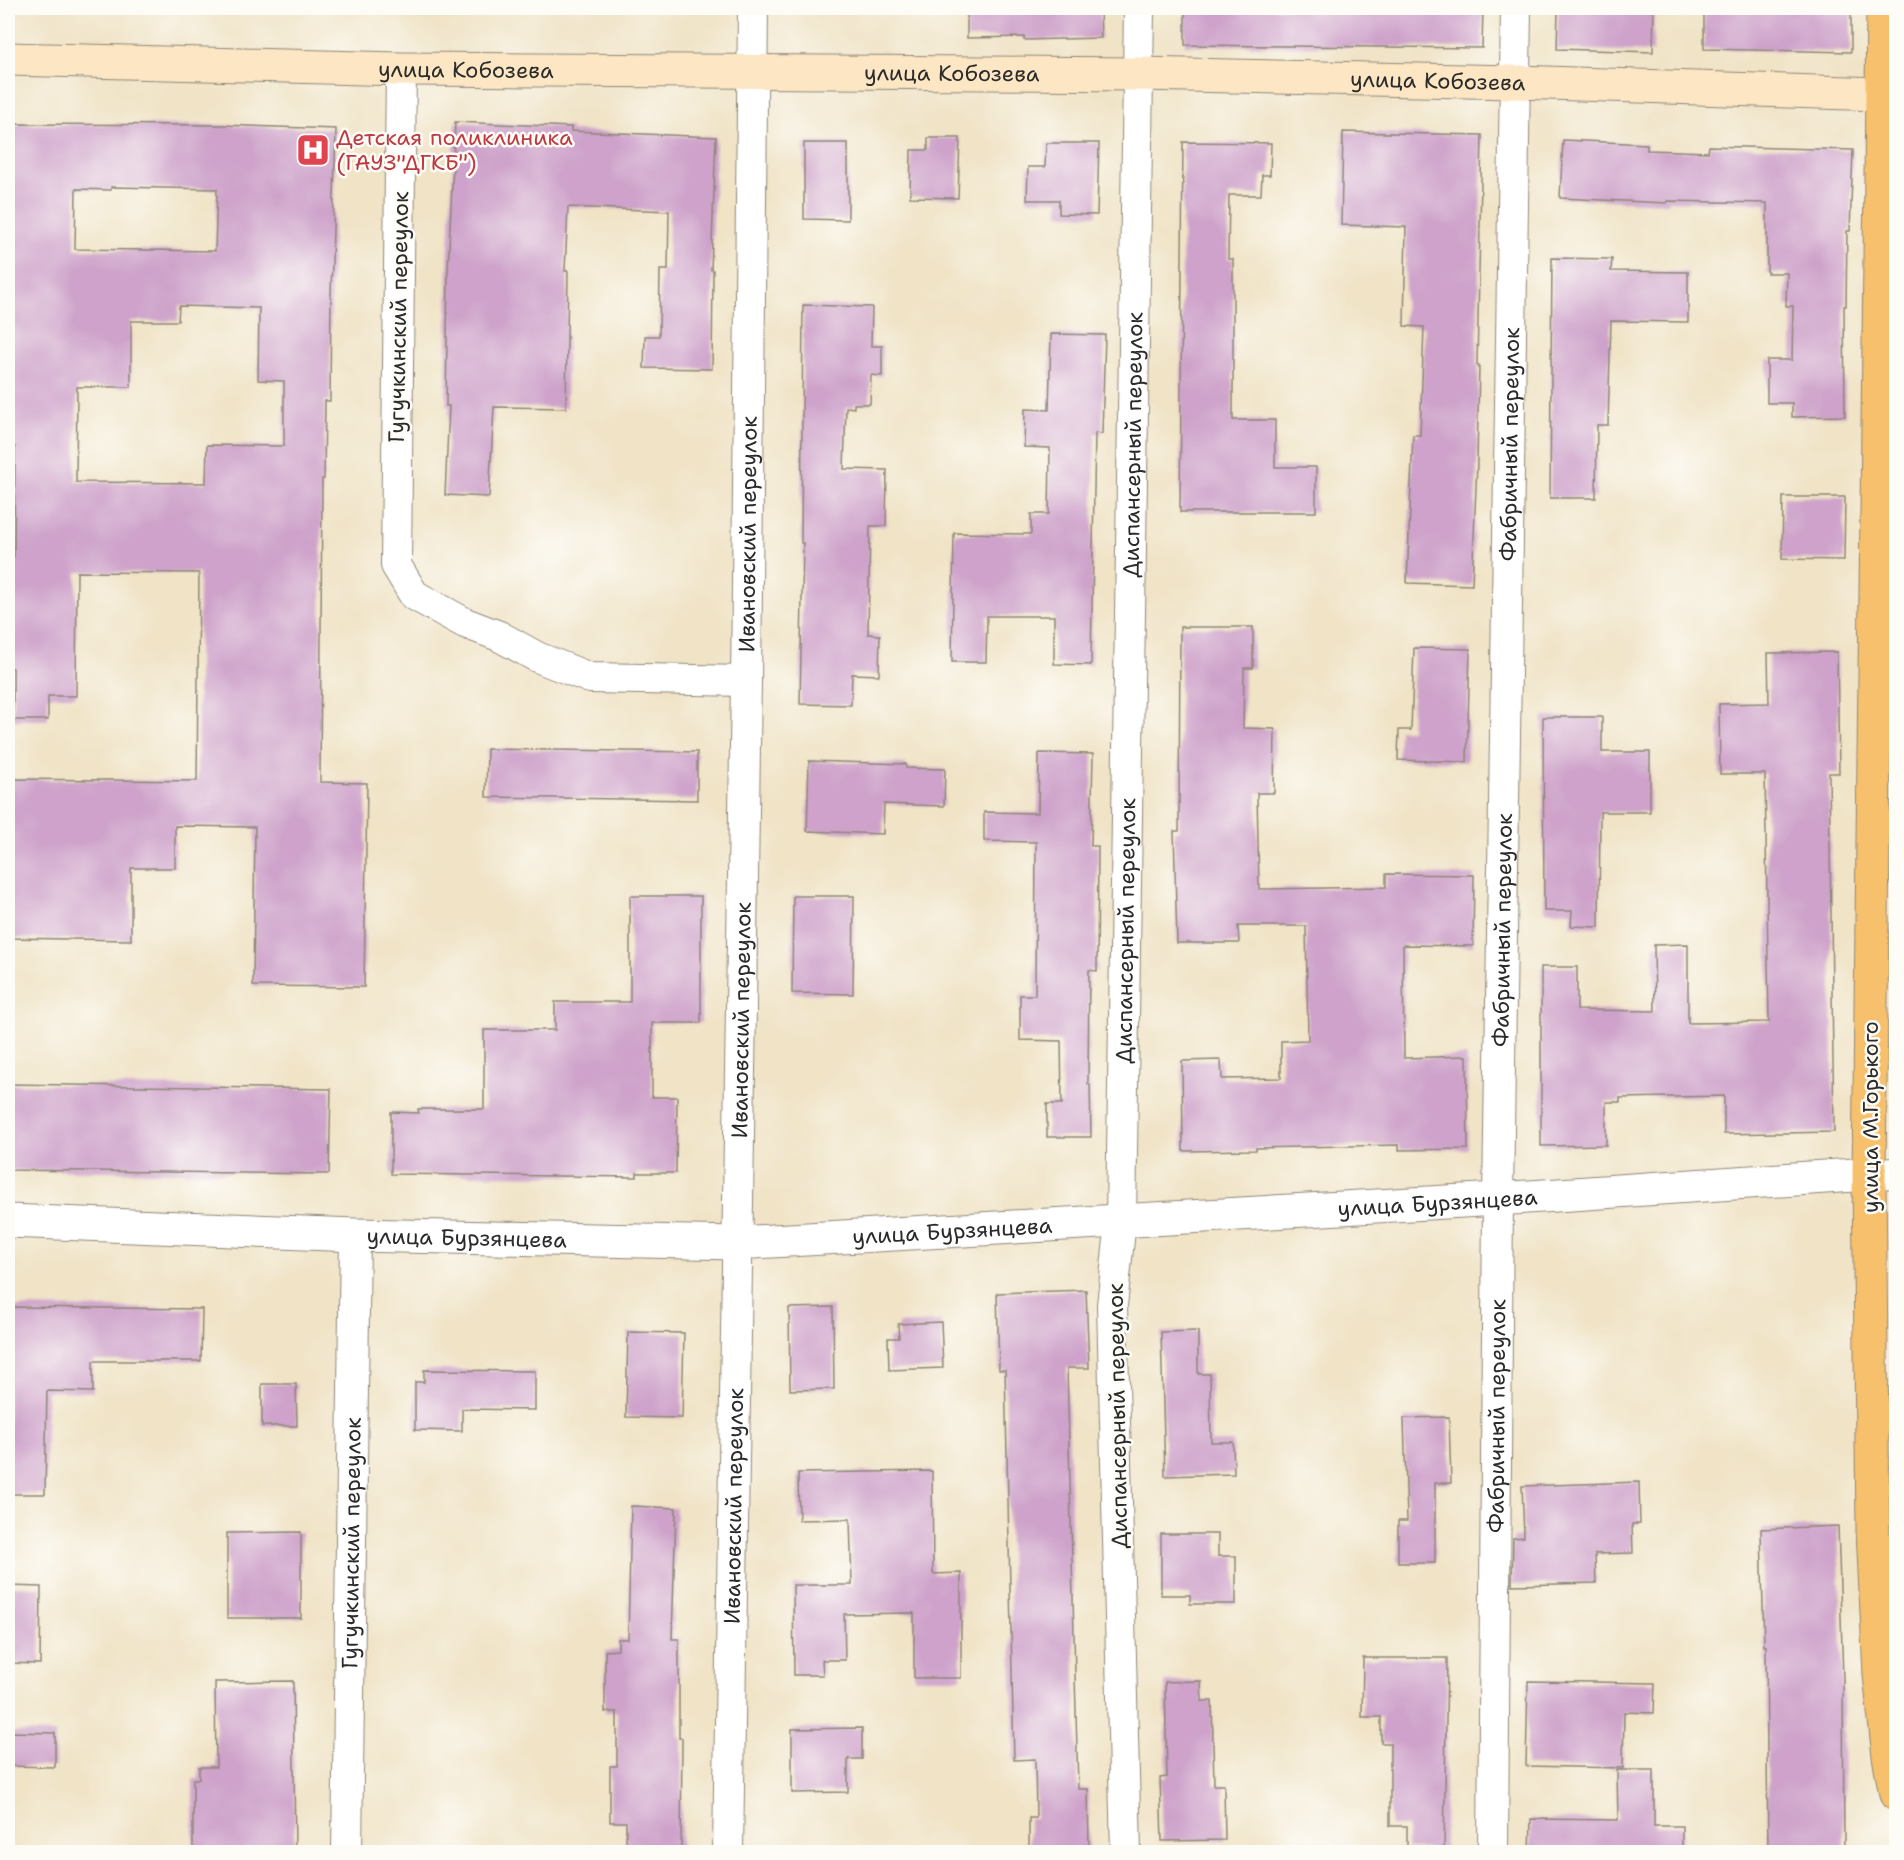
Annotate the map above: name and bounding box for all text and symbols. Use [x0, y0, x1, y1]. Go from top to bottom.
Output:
street label: улица Кобозева [378, 54, 554, 85]
street label: улица Кобозева [864, 58, 1040, 88]
street label: улица Кобозева [1350, 65, 1526, 97]
place label: Детская поликлиника (ГАУЗ"ДГКБ") [336, 123, 573, 177]
hospital icon: Детская поликлиника (ГАУЗ"ДГКБ") [295, 132, 331, 168]
street label: Гугучкинский переулок [382, 191, 415, 443]
street label: Диспансерный переулок [1117, 311, 1149, 578]
street label: Фабричный переулок [1494, 327, 1526, 561]
street label: Ивановский переулок [732, 416, 764, 652]
street label: Диспансерный переулок [1109, 797, 1142, 1064]
street label: Фабричный переулок [1486, 813, 1519, 1047]
street label: Ивановский переулок [725, 901, 758, 1138]
street label: улица М.Горького [1856, 1021, 1885, 1213]
street label: улица Бурзянцева [1337, 1182, 1539, 1223]
street label: улица Бурзянцева [852, 1211, 1053, 1251]
street label: улица Бурзянцева [366, 1221, 567, 1254]
street label: Диспансерный переулок [1101, 1283, 1134, 1549]
street label: Фабричный переулок [1481, 1299, 1512, 1533]
street label: Ивановский переулок [718, 1387, 750, 1624]
street label: Гугучкинский переулок [335, 1417, 368, 1669]

